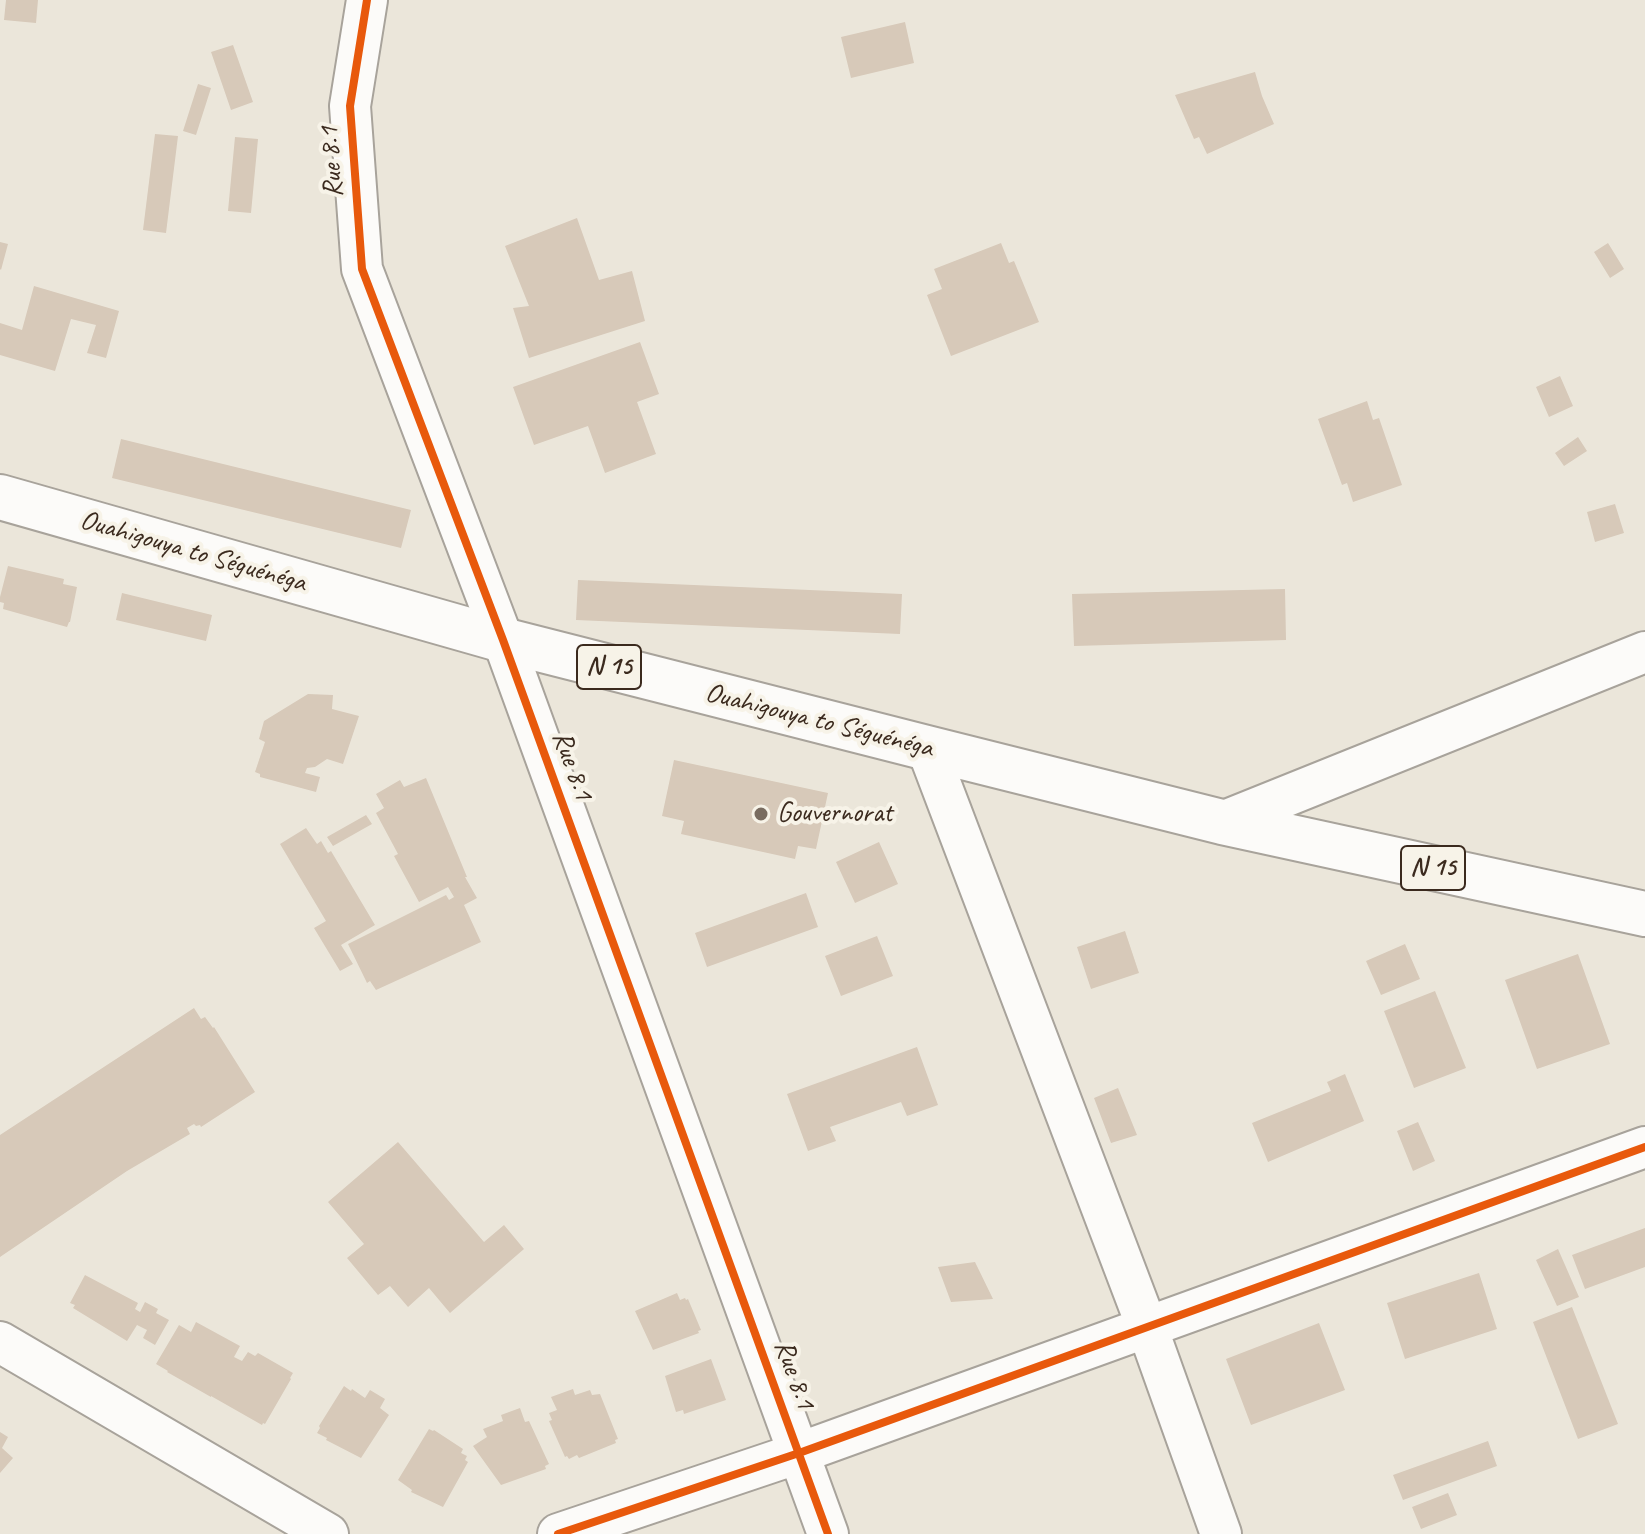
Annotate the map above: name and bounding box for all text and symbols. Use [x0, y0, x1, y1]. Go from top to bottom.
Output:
street label: Rue 8.1 [313, 125, 351, 199]
street label: Ouahigouya to Séguénéga [76, 504, 310, 600]
road number: N 15 [577, 645, 641, 689]
street label: Ouahigouya to Séguénéga [702, 676, 936, 766]
street label: Rue 8.1 [544, 727, 600, 805]
place label: Gouvernorat [777, 797, 892, 831]
marker: Gouvernorat [752, 805, 770, 823]
road number: N 15 [1401, 846, 1465, 890]
street label: Rue 8.1 [766, 1336, 822, 1414]

